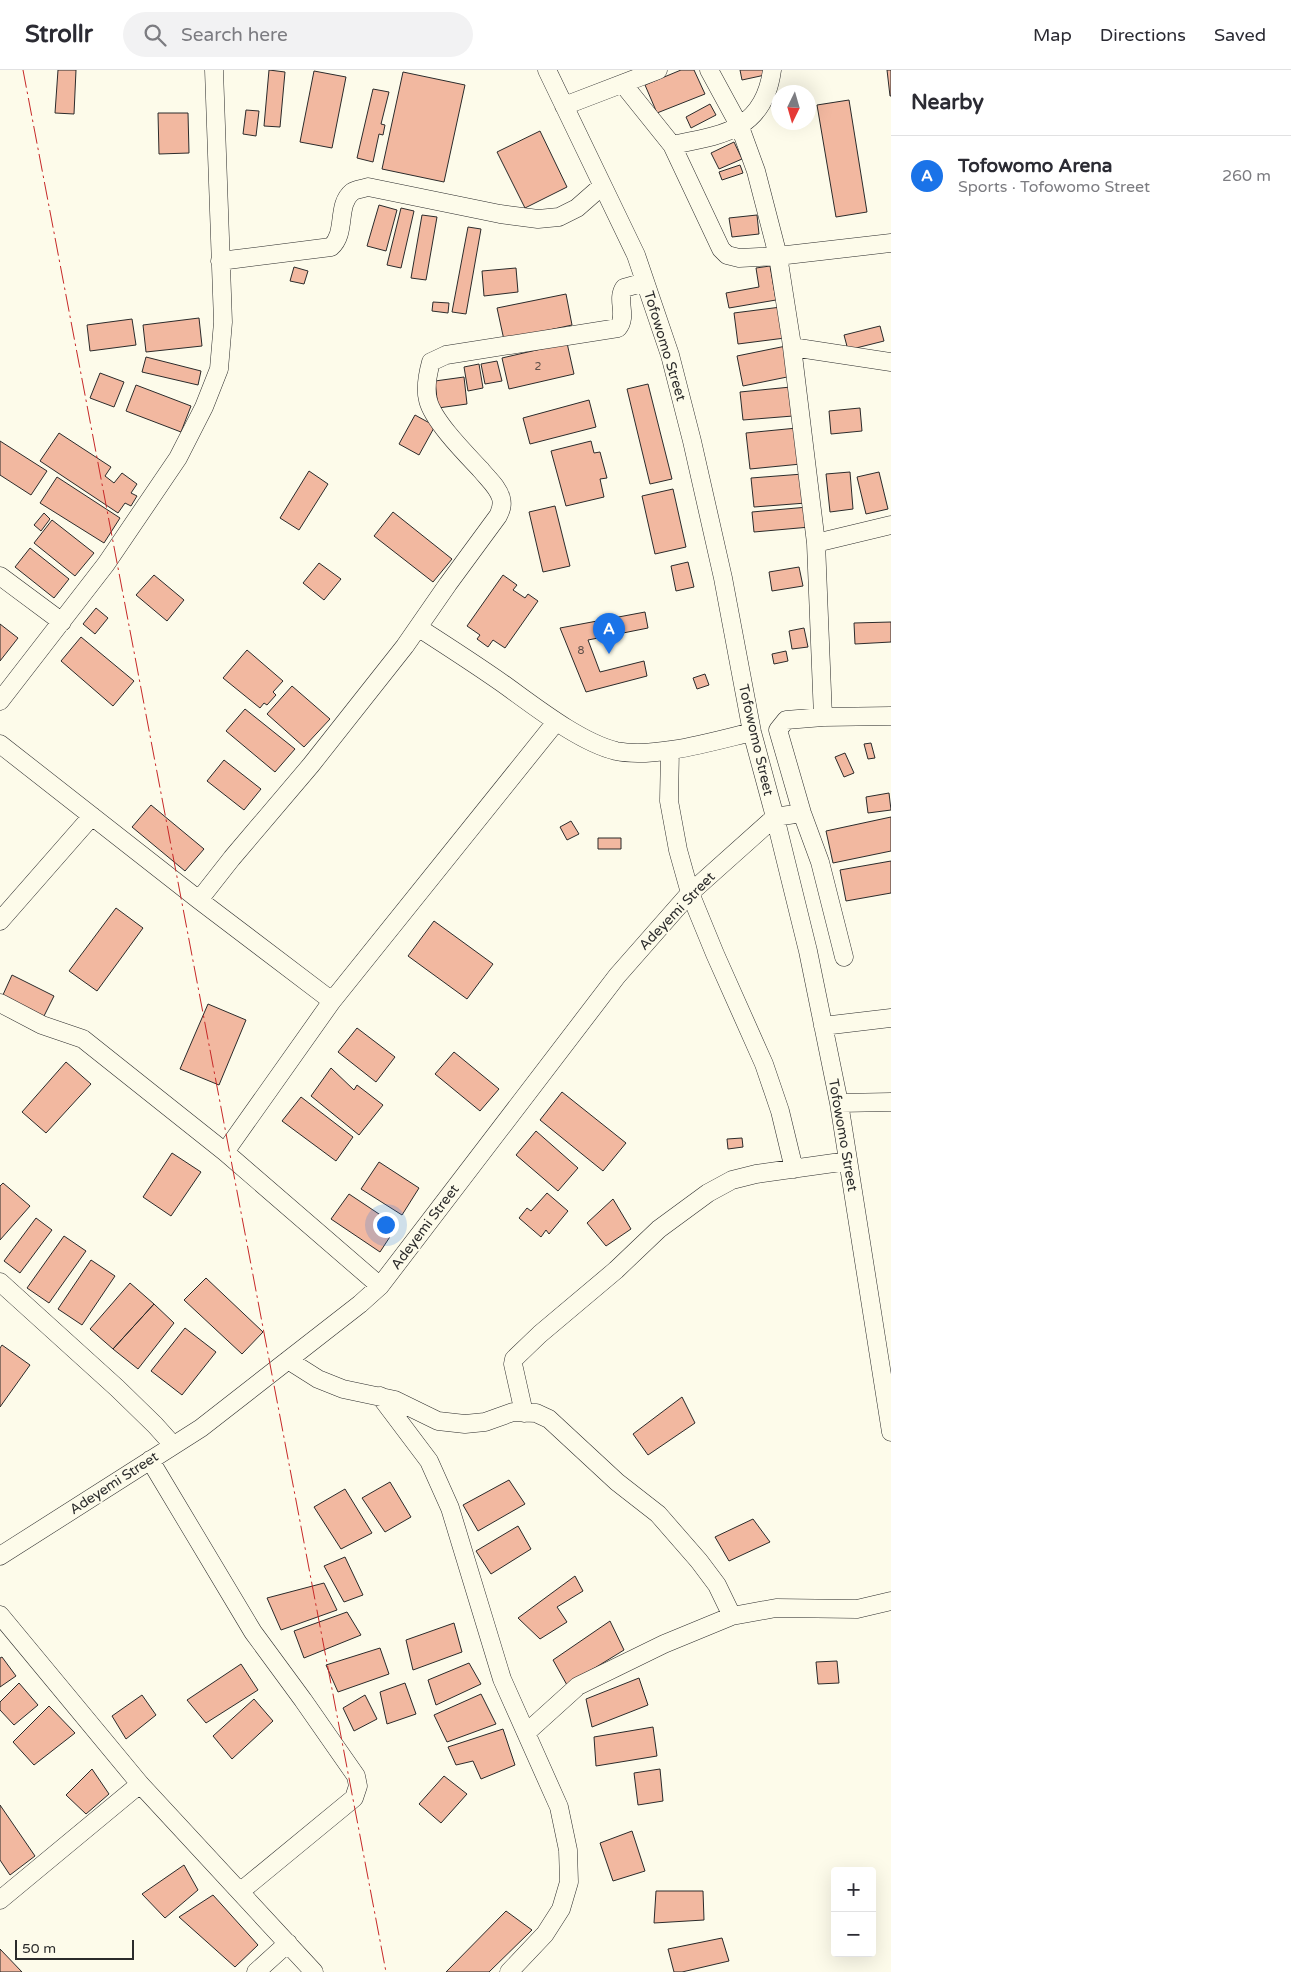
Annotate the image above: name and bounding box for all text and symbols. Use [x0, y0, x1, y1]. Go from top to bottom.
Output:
search box [123, 12, 473, 57]
text: Strollr [25, 20, 93, 49]
icon: search [141, 21, 169, 49]
text: Search here [181, 24, 288, 46]
text: Map [1033, 24, 1072, 46]
text: Directions [1100, 24, 1186, 46]
text: Saved [1214, 24, 1266, 46]
north arrow [771, 85, 816, 130]
text: Nearby [911, 90, 984, 115]
text: Tofowomo Arena [958, 155, 1112, 177]
text: A [921, 166, 933, 186]
text: 260 m [1222, 166, 1271, 186]
text: Sports · Tofowomo Street [958, 177, 1150, 197]
street label: Tofowomo Street [640, 289, 690, 404]
house number: 2 [535, 360, 542, 373]
pin: A [593, 613, 625, 654]
house number: 8 [578, 644, 585, 657]
street label: Tofowomo Street [735, 683, 777, 798]
street label: Adeyemi Street [635, 868, 719, 954]
street label: Tofowomo Street [825, 1077, 861, 1193]
street label: Adeyemi Street [387, 1181, 463, 1273]
your location [373, 1212, 399, 1238]
street label: Adeyemi Street [66, 1448, 162, 1518]
map controls [831, 1867, 876, 1957]
button: + [831, 1867, 876, 1912]
button: − [831, 1912, 876, 1957]
scale bar [15, 1937, 134, 1960]
text: 50 m [22, 1940, 56, 1957]

